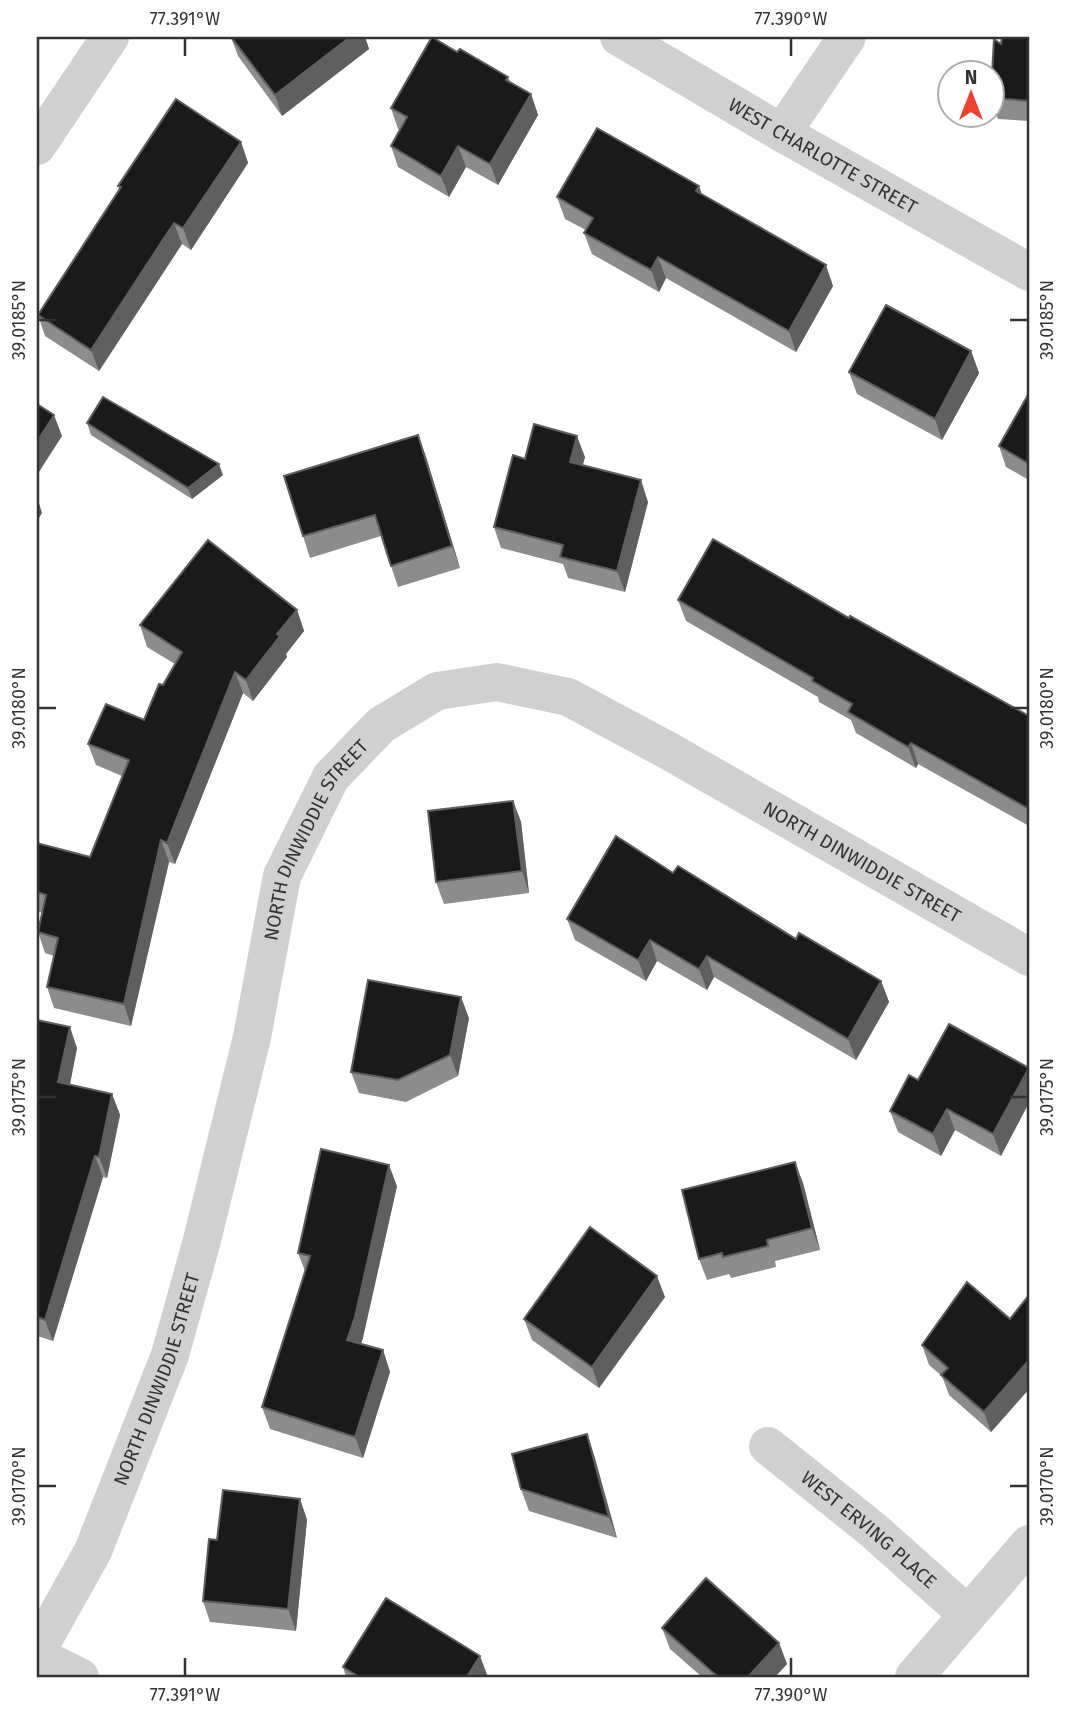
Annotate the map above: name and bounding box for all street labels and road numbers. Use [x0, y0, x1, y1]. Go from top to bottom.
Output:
street label: WEST CHARLOTTE STREET [724, 93, 922, 219]
street label: NORTH DINWIDDIE STREET [259, 734, 373, 942]
street label: NORTH DINWIDDIE STREET [759, 796, 965, 927]
street label: NORTH DINWIDDIE STREET [108, 1270, 204, 1489]
street label: WEST ERVING PLACE [797, 1466, 942, 1593]

